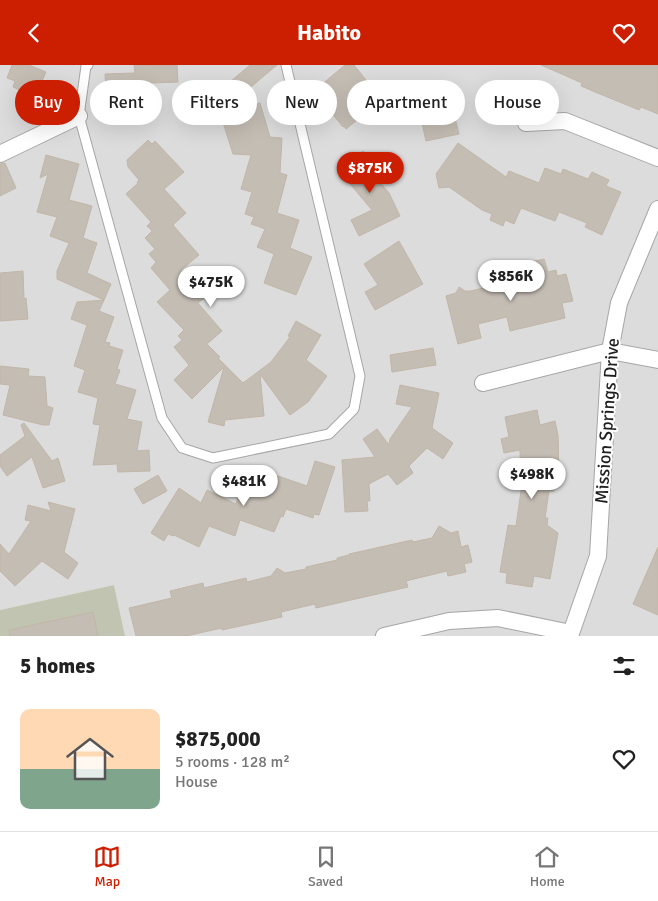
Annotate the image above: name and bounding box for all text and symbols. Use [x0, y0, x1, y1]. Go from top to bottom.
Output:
icon: back [20, 19, 48, 47]
text: Habito [297, 19, 361, 46]
icon: heart [610, 19, 638, 47]
chip: Buy [15, 80, 80, 125]
chip: Rent [90, 80, 162, 125]
chip: Filters [172, 80, 257, 125]
chip: New [267, 80, 337, 125]
chip: Apartment [347, 80, 465, 125]
chip: House [475, 80, 559, 125]
pin: $875K [335, 151, 405, 194]
text: $875K [348, 158, 392, 178]
pin: $856K [476, 259, 546, 302]
pin: $475K [176, 265, 246, 308]
text: $856K [489, 266, 533, 286]
text: $475K [189, 272, 233, 292]
street label: Mission Springs Drive [590, 337, 624, 505]
pin: $498K [497, 457, 567, 500]
text: $498K [510, 464, 554, 484]
pin: $481K [209, 465, 279, 507]
text: $481K [222, 471, 266, 491]
icon: filters [610, 652, 638, 680]
text: 5 homes [20, 653, 95, 679]
text: $875,000 [175, 726, 261, 752]
icon: home [60, 729, 120, 789]
icon: heart [610, 745, 638, 773]
text: 5 rooms · 128 m² [175, 752, 290, 772]
text: House [175, 772, 218, 792]
tab: Map [93, 843, 121, 890]
tab: Saved [308, 843, 343, 890]
tab: Home [530, 843, 565, 890]

